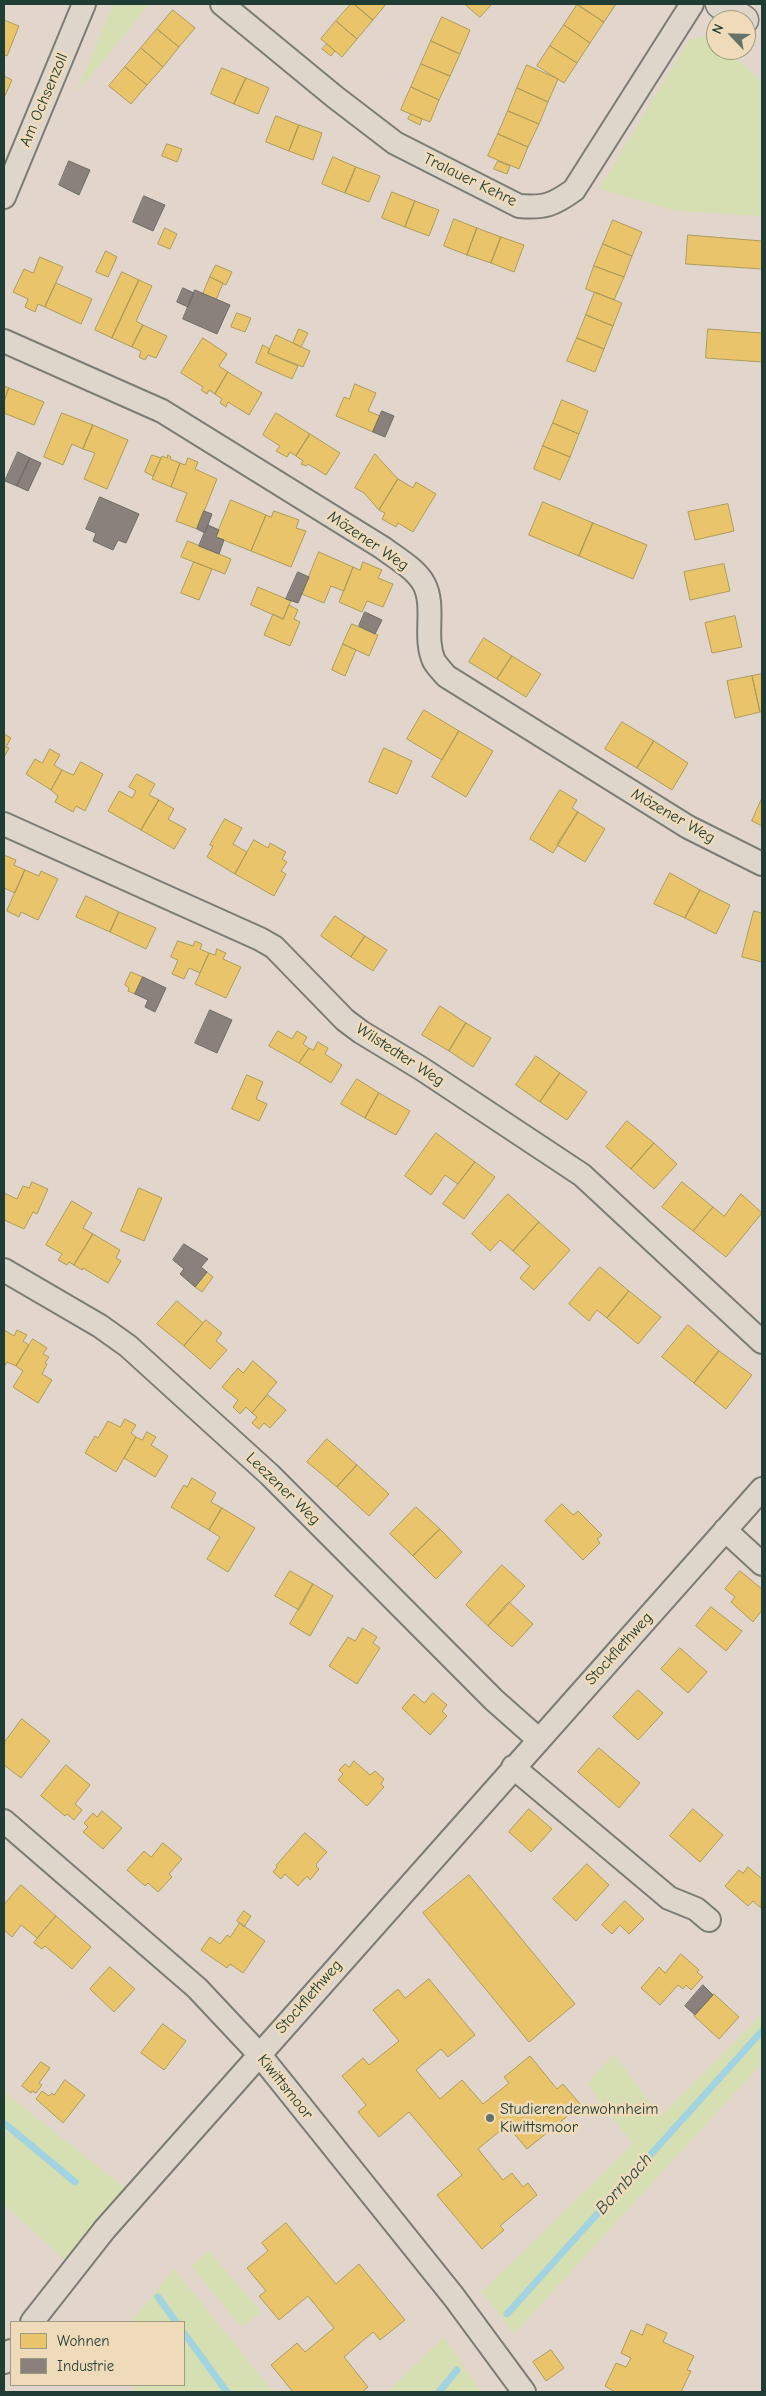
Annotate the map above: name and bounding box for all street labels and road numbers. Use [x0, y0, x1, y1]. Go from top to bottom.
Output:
street label: Am Ochsenzoll [16, 50, 72, 150]
street label: Tralauer Kehre [420, 149, 520, 211]
street label: Mözener Weg [324, 507, 412, 575]
street label: Mözener Weg [628, 784, 718, 848]
street label: Wilstedter Weg [352, 1019, 448, 1091]
street label: Leezener Weg [242, 1449, 324, 1529]
street label: Stockflethweg [581, 1608, 657, 1690]
street label: Stockflethweg [272, 1956, 346, 2038]
street label: Kiwittsmoor [253, 2051, 317, 2123]

